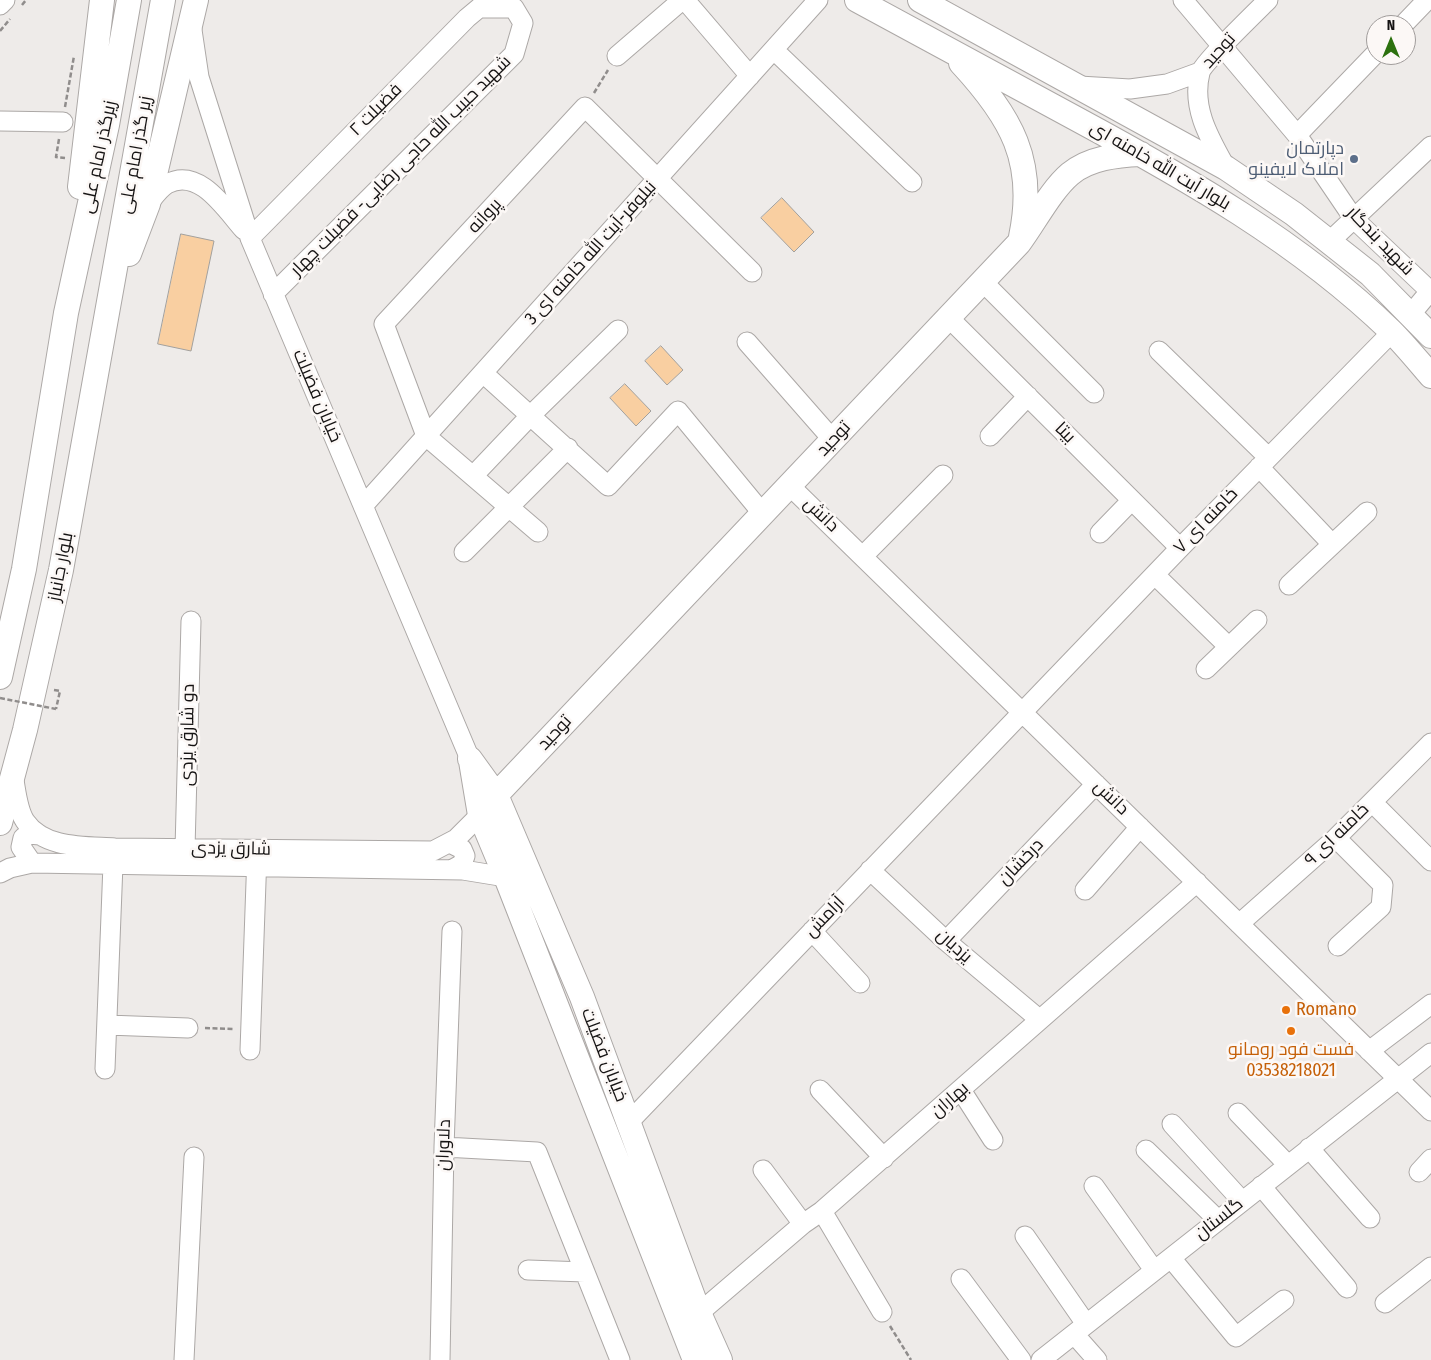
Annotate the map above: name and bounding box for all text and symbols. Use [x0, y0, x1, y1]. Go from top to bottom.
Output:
north arrow [1366, 15, 1416, 65]
text: N [1387, 17, 1395, 34]
street label: توحید [1198, 29, 1240, 73]
street label: شهید حبیب الله حاجی رضایی- فضیلت چهار [286, 51, 516, 281]
street label: فضیلت ۲ [345, 79, 407, 141]
street label: زیر گذر امام علی [115, 94, 157, 216]
street label: زیرگذر امام علی [76, 99, 122, 215]
street label: بلوار آیت الله خامنه ای [1086, 117, 1234, 215]
place label: دپارتمان املاک لایفینو [1248, 138, 1344, 180]
marker: دپارتمان املاک لایفینو [1348, 153, 1360, 165]
street label: نیلوفر-آیت الله خامنه ای 3 [521, 177, 661, 329]
street label: پروانه [463, 194, 507, 238]
street label: شهید بندگار [1342, 202, 1418, 280]
street label: خیابان فضیلت [288, 346, 346, 446]
street label: توحید [812, 417, 856, 461]
street label: بیتا [1050, 418, 1080, 448]
street label: خامنه ای ۷ [1169, 484, 1243, 558]
street label: دانش [799, 493, 843, 537]
street label: بلوار جانباز [44, 531, 78, 603]
street label: دو شارق یزدی [176, 684, 200, 786]
street label: توحید [533, 711, 577, 755]
street label: دانش [1089, 776, 1133, 820]
street label: خامنه ای ۹ [1300, 799, 1374, 871]
street label: درخشان [994, 834, 1048, 890]
street label: شارق یزدی [191, 838, 271, 860]
street label: آرامش [800, 892, 850, 942]
street label: یزدیان [932, 924, 976, 968]
place label: Romano [1296, 999, 1357, 1021]
marker: Romano [1280, 1004, 1292, 1016]
street label: خیابان فضیلت [576, 1005, 632, 1105]
marker: فست فود رومانو 03538218021 [1285, 1025, 1297, 1037]
place label: فست فود رومانو 03538218021 [1228, 1039, 1354, 1082]
street label: بهاران [926, 1078, 974, 1122]
street label: دلاوران [432, 1119, 456, 1171]
street label: گلستان [1190, 1193, 1248, 1245]

